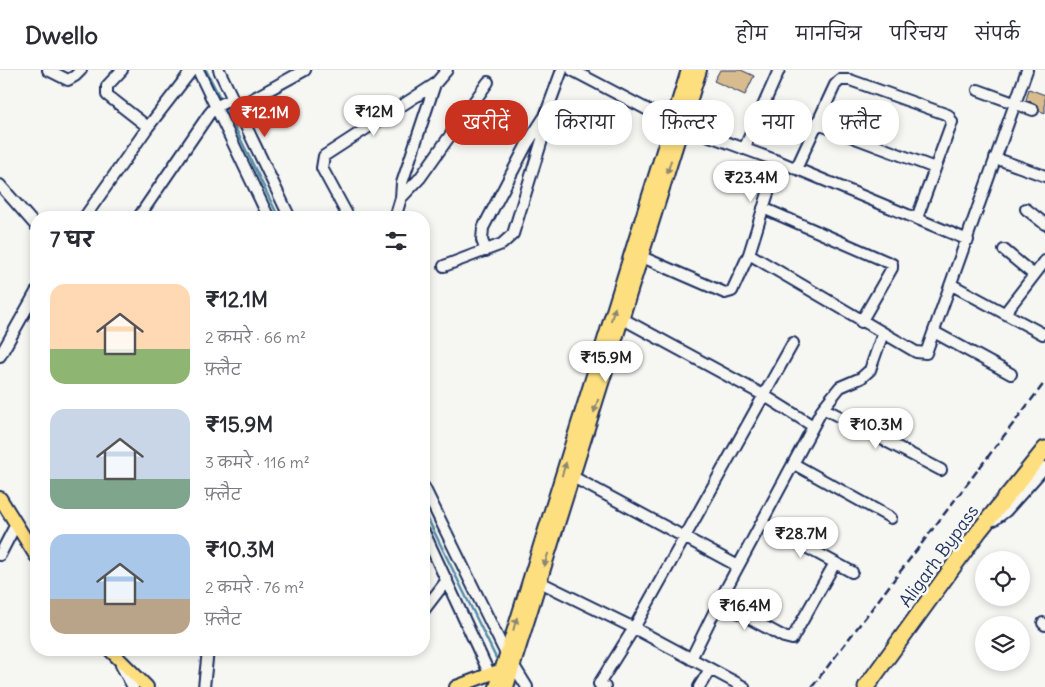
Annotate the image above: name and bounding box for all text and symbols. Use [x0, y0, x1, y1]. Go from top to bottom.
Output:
text: Dwello [25, 20, 98, 50]
text: होम [736, 22, 768, 45]
text: मानचित्र [796, 22, 862, 45]
text: परिचय [890, 22, 947, 45]
text: संपर्क [975, 22, 1020, 45]
pin: ₹12M [344, 94, 404, 137]
pin: ₹12.1M [224, 96, 306, 138]
chip: खरीदें [445, 100, 528, 145]
chip: किराया [538, 100, 632, 145]
chip: फ़िल्टर [642, 100, 734, 145]
chip: नया [744, 100, 812, 145]
chip: फ़्लैट [822, 100, 899, 145]
text: ₹12M [354, 101, 394, 121]
text: ₹12.1M [241, 102, 289, 122]
one-way arrow [665, 159, 673, 174]
pin: ₹23.4M [710, 160, 792, 203]
text: ₹23.4M [724, 167, 778, 187]
text: 7 घर [50, 226, 93, 253]
icon: filters [382, 227, 410, 255]
text: ₹12.1M [205, 286, 268, 313]
icon: home [90, 304, 150, 364]
one-way arrow [610, 306, 618, 321]
text: 2 कमरे · 66 m² [205, 327, 306, 347]
pin: ₹15.9M [565, 340, 647, 383]
text: ₹15.9M [580, 347, 632, 367]
text: फ़्लैट [205, 359, 241, 379]
one-way arrow [591, 398, 599, 413]
pin: ₹10.3M [835, 408, 917, 450]
text: ₹15.9M [205, 411, 273, 438]
text: ₹10.3M [849, 414, 903, 434]
icon: home [90, 429, 150, 489]
text: 3 कमरे · 116 m² [205, 452, 310, 472]
one-way arrow [561, 461, 569, 476]
text: फ़्लैट [205, 484, 241, 504]
street label: Aligarh Bypass [894, 500, 983, 611]
pin: ₹28.7M [760, 516, 842, 559]
text: ₹28.7M [774, 523, 828, 543]
text: ₹10.3M [205, 536, 275, 563]
map controls [975, 551, 1030, 671]
button: locate [975, 551, 1030, 606]
one-way arrow [542, 553, 550, 568]
icon: home [90, 554, 150, 614]
text: 2 कमरे · 76 m² [205, 577, 304, 597]
pin: ₹16.4M [704, 588, 786, 631]
text: ₹16.4M [719, 595, 771, 615]
text: फ़्लैट [205, 609, 241, 629]
one-way arrow [512, 616, 520, 631]
button: layers [975, 616, 1030, 671]

